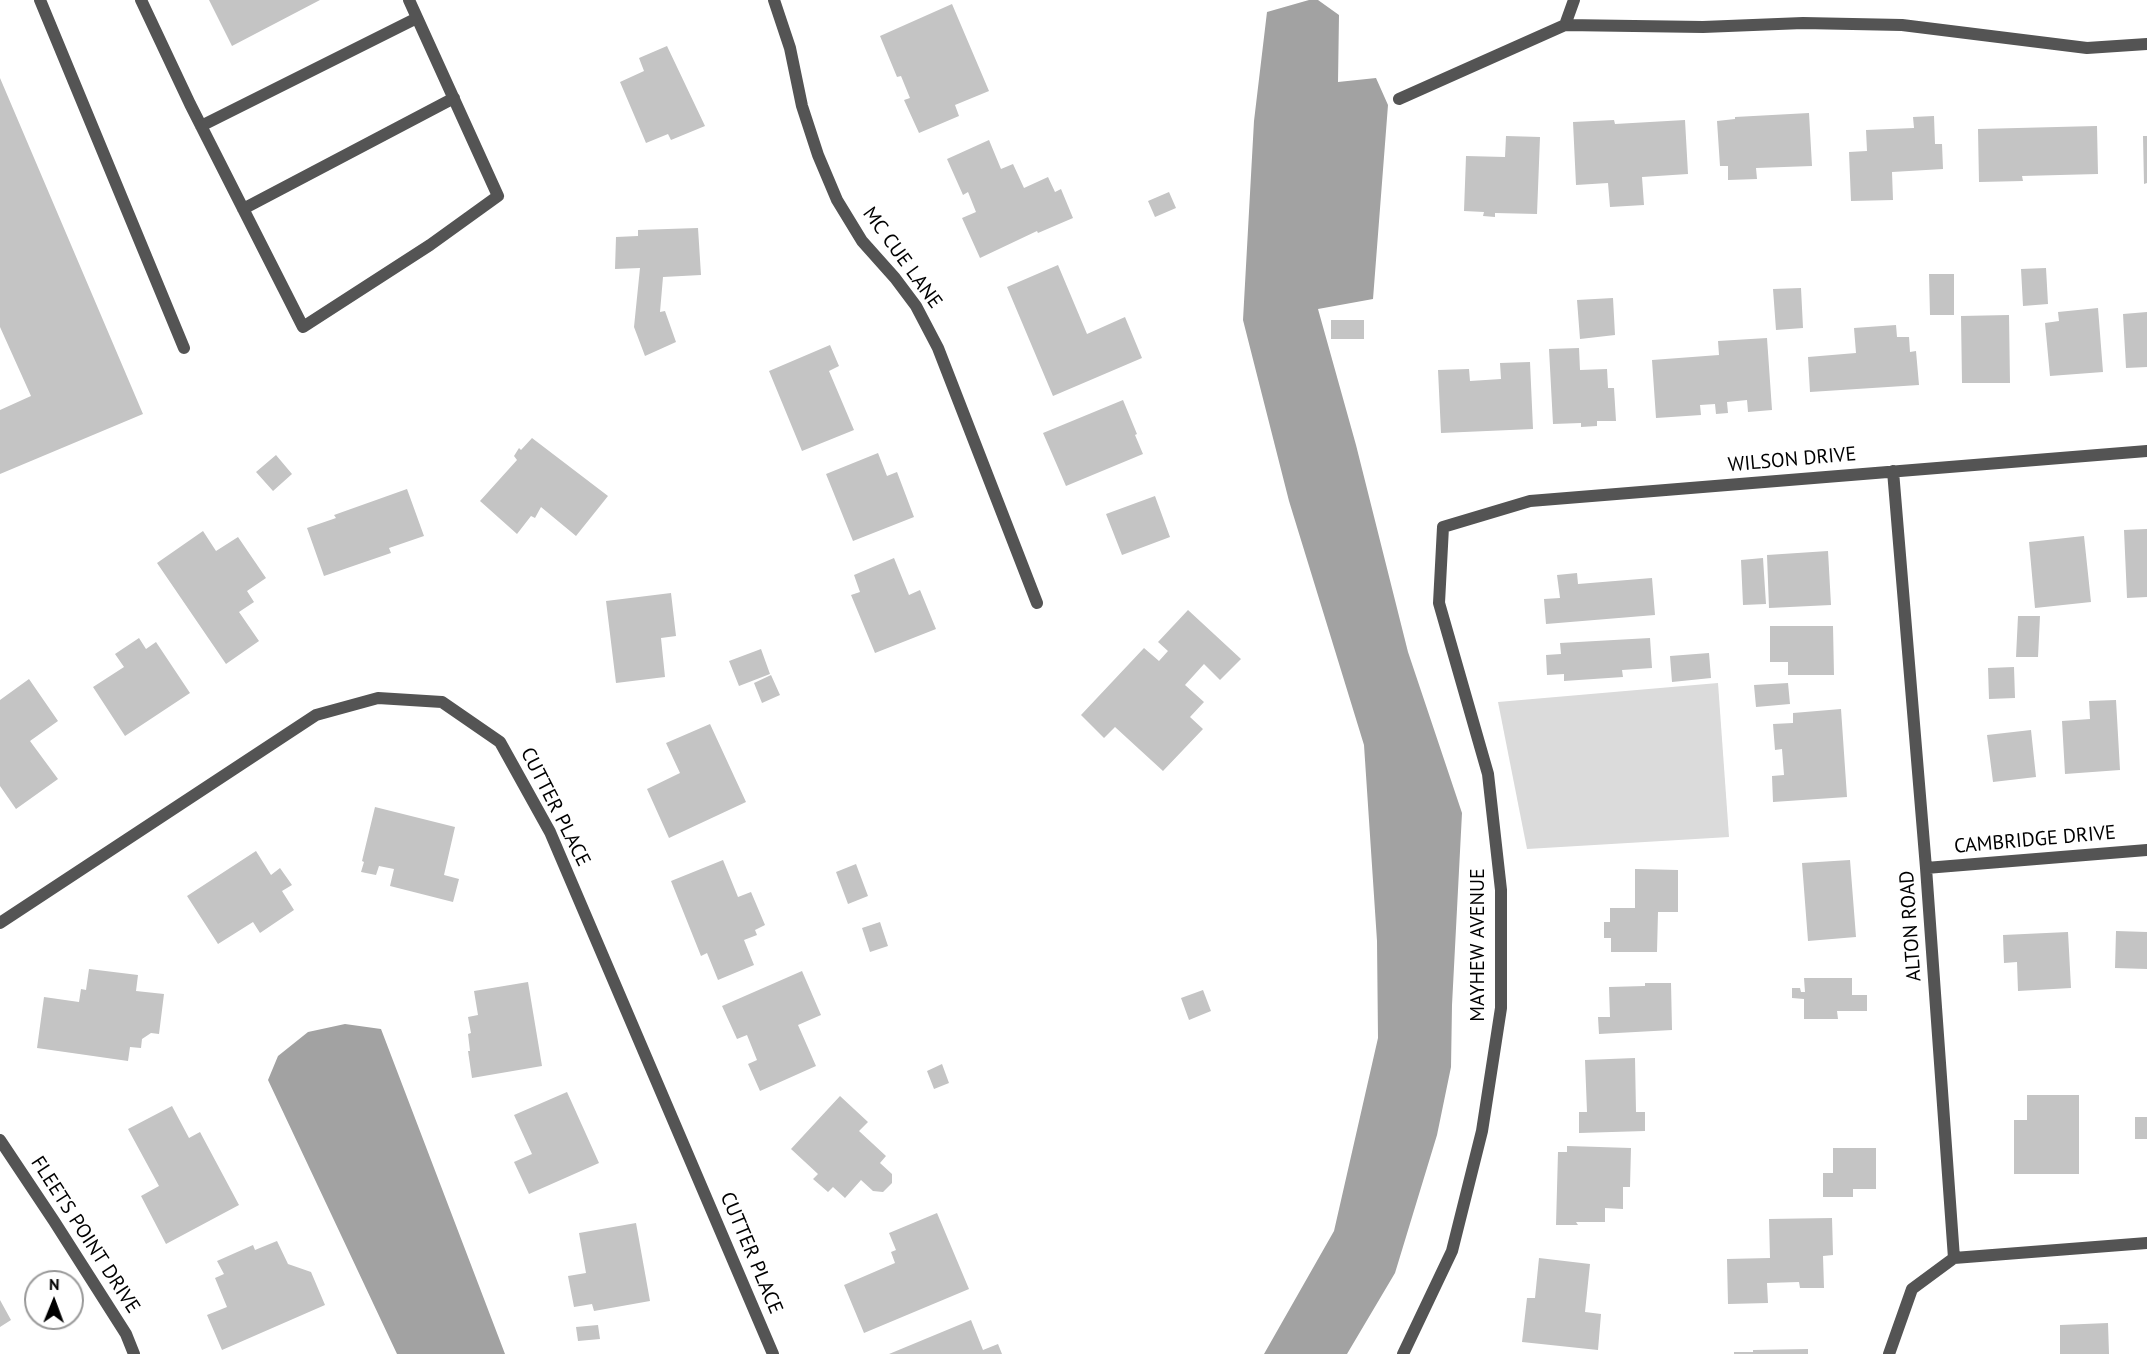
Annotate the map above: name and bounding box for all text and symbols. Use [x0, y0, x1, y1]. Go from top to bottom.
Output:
street label: MC CUE LANE [857, 203, 947, 313]
street label: WILSON DRIVE [1727, 442, 1857, 478]
street label: CUTTER PLACE [515, 744, 595, 870]
street label: CAMBRIDGE DRIVE [1953, 821, 2117, 859]
street label: MAYHEW AVENUE [1466, 868, 1490, 1022]
street label: ALTON ROAD [1895, 870, 1927, 982]
street label: FLEETS POINT DRIVE [25, 1152, 145, 1318]
street label: CUTTER PLACE [715, 1188, 787, 1318]
north arrow [24, 1270, 84, 1330]

